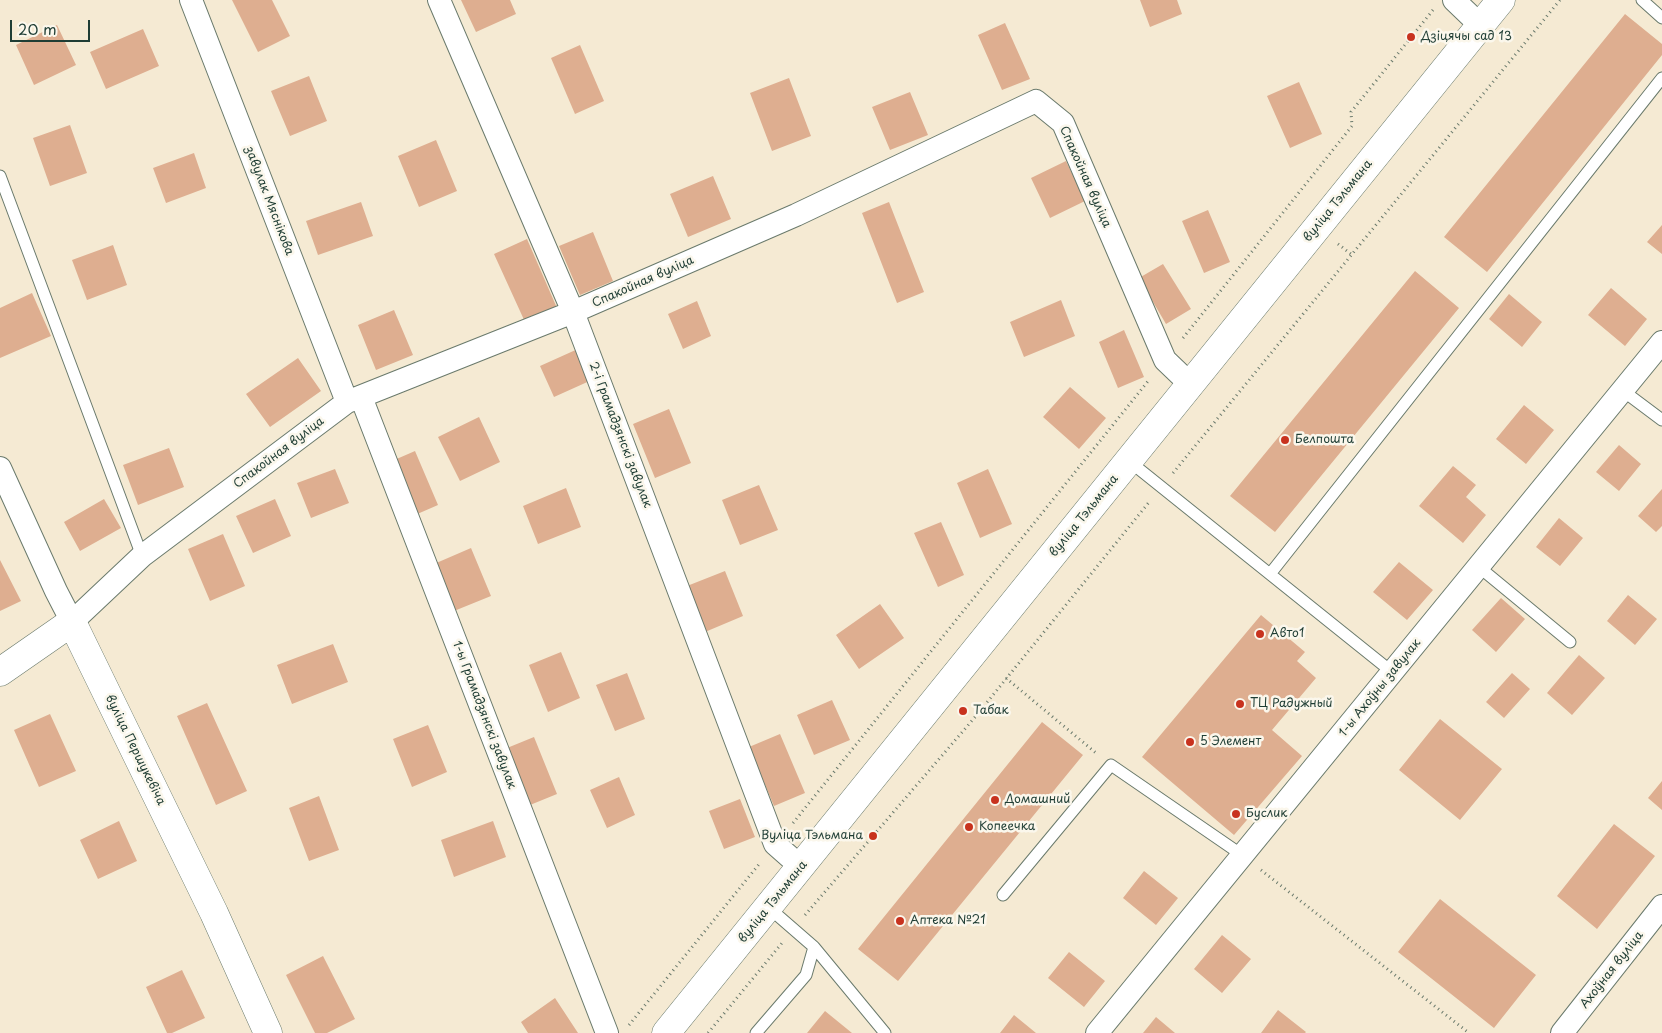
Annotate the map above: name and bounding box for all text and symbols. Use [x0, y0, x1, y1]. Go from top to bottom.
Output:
scale bar [12, 10, 92, 42]
text: 20 m [18, 17, 57, 40]
place label: Дзіцячы сад 13 [1421, 30, 1512, 44]
marker: Дзіцячы сад 13 [1405, 31, 1417, 43]
street label: Спакойная вуліца [1056, 124, 1114, 230]
street label: завулак Мяснікова [242, 145, 296, 257]
street label: вуліца Тэльмана [1301, 157, 1375, 245]
street label: Спакойная вуліца [590, 253, 696, 311]
street label: 2-і Грамадзянскі завулак [586, 360, 654, 510]
street label: Спакойная вуліца [231, 414, 327, 492]
place label: Белпошта [1295, 433, 1354, 447]
marker: Белпошта [1279, 434, 1291, 446]
street label: вуліца Тэльмана [1047, 472, 1121, 560]
place label: Авто1 [1270, 627, 1304, 641]
marker: Авто1 [1254, 628, 1266, 640]
street label: 1-ы Ахоўны завулак [1336, 636, 1424, 740]
street label: 1-ы Грамадзянскі завулак [449, 639, 519, 791]
street label: вуліца Першукевіча [102, 692, 168, 808]
place label: ТЦ Радужный [1250, 697, 1333, 711]
marker: ТЦ Радужный [1234, 698, 1246, 710]
place label: Табак [973, 704, 1009, 718]
marker: Табак [957, 705, 969, 717]
place label: 5 Элемент [1200, 735, 1261, 749]
marker: 5 Элемент [1184, 736, 1196, 748]
place label: Домашний [1005, 793, 1070, 807]
marker: Домашний [989, 794, 1001, 806]
place label: Буслик [1246, 807, 1287, 821]
marker: Буслик [1230, 808, 1242, 820]
place label: Копеечка [979, 820, 1035, 834]
marker: Копеечка [963, 821, 975, 833]
place label: Вуліца Тэльмана [761, 829, 863, 843]
marker: Вуліца Тэльмана [867, 830, 879, 842]
street label: вуліца Тэльмана [736, 858, 810, 946]
place label: Аптека №21 [910, 914, 986, 928]
marker: Аптека №21 [894, 915, 906, 927]
street label: Ахоўная вуліца [1577, 929, 1647, 1011]

